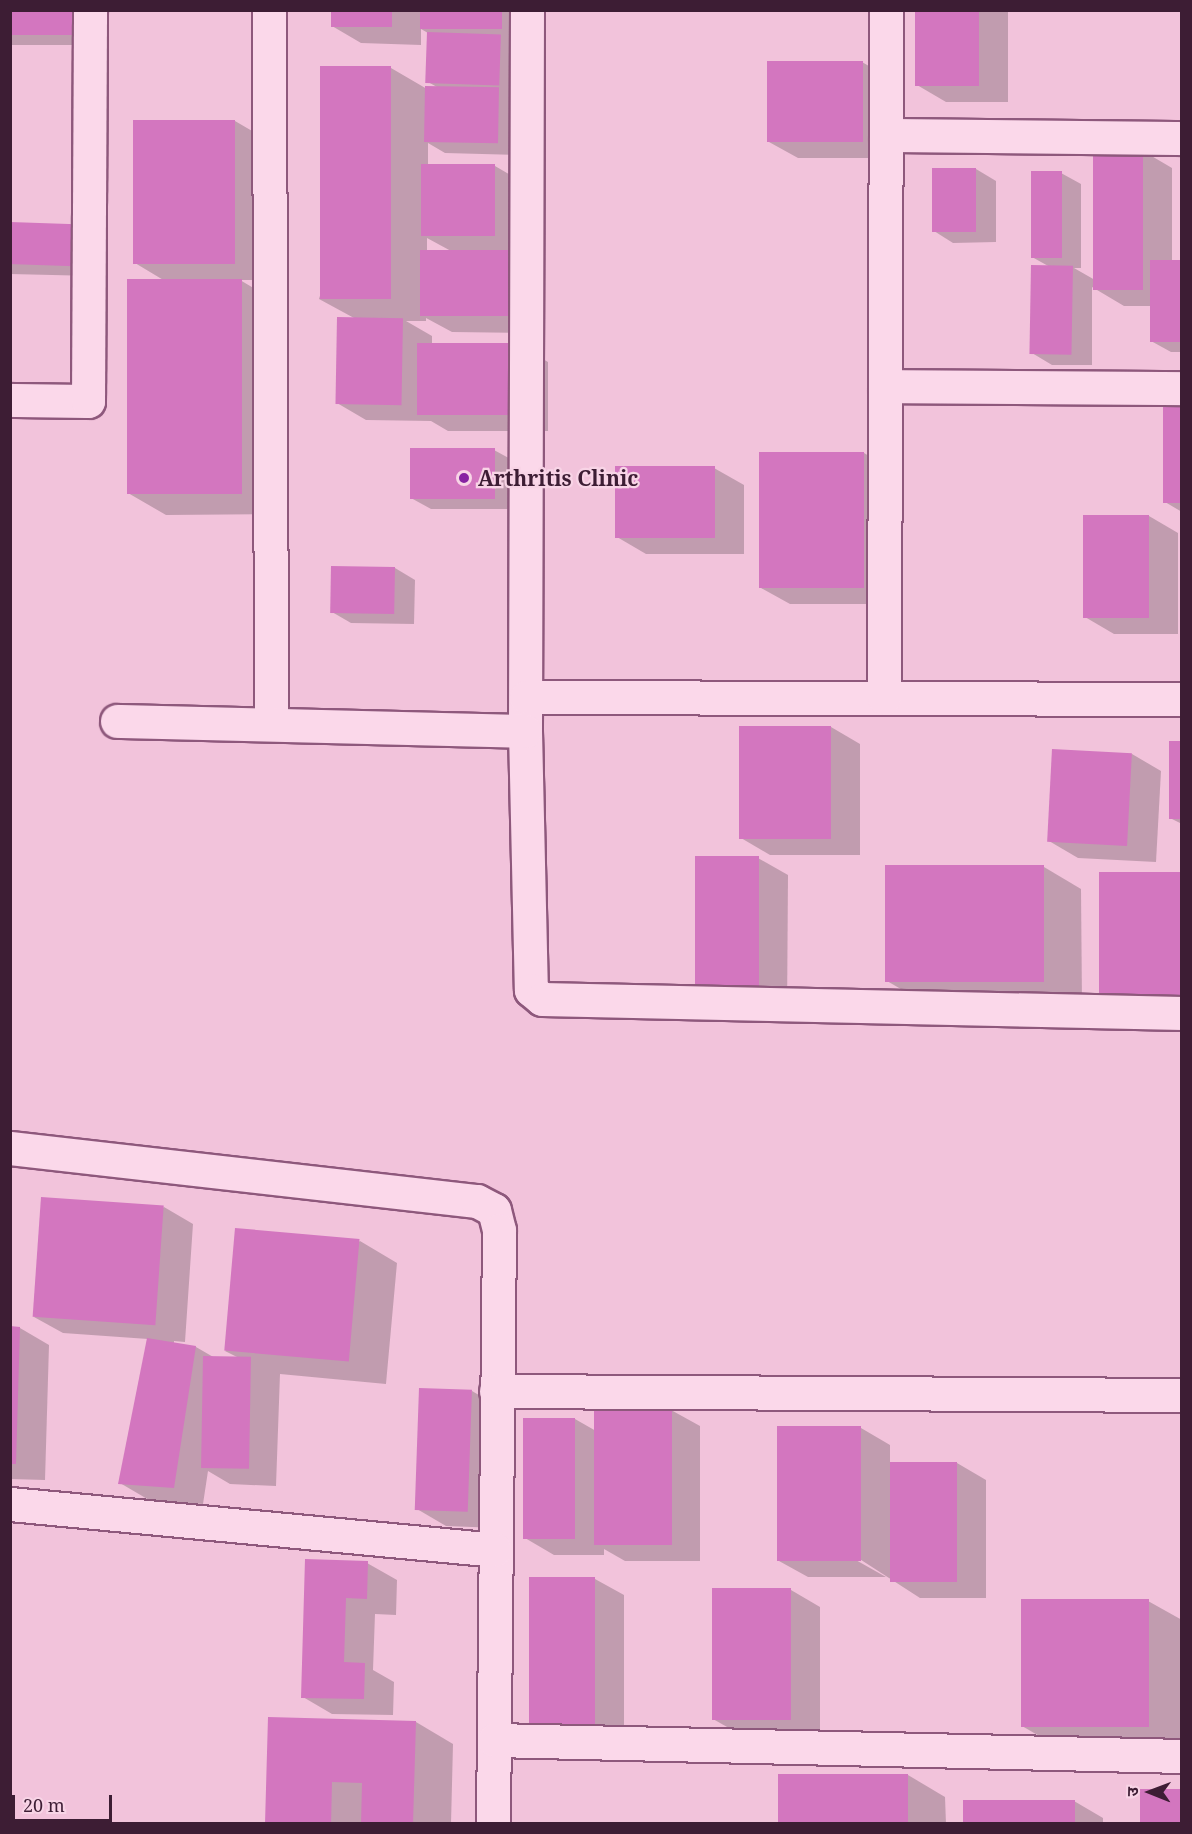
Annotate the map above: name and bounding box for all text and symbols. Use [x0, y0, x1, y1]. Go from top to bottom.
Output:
place label: Arthritis Clinic [478, 465, 638, 491]
marker: Arthritis Clinic [455, 469, 473, 487]
north arrow [1120, 1762, 1180, 1822]
scale bar [15, 1783, 116, 1821]
text: उ [1121, 1787, 1143, 1797]
text: 20 m [23, 1793, 65, 1817]

